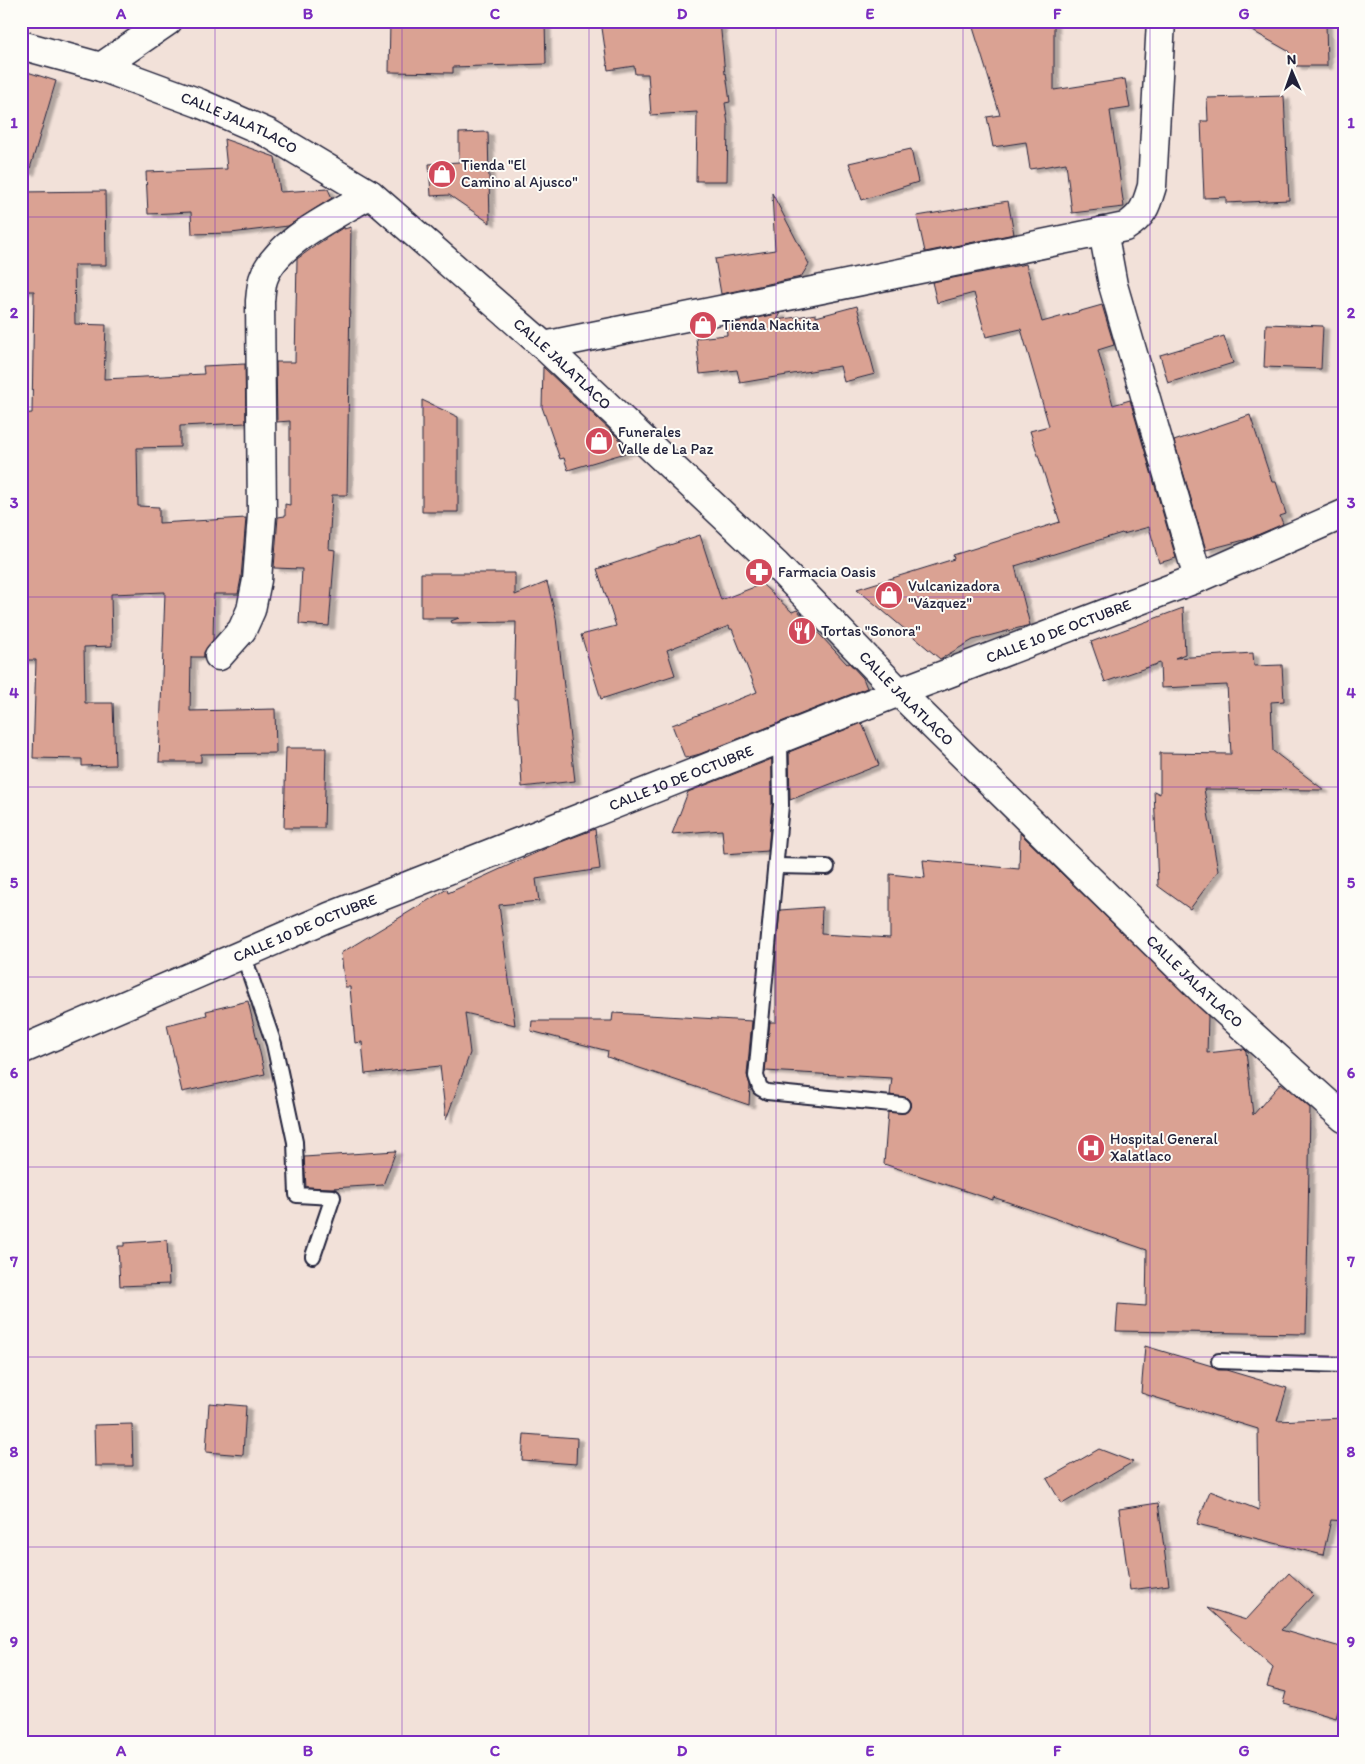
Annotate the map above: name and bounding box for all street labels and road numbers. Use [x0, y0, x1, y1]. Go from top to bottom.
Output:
street label: CALLE JALATLACO [178, 88, 301, 158]
street label: CALLE JALATLACO [510, 314, 615, 414]
street label: CALLE 10 DE OCTUBRE [983, 595, 1134, 667]
street label: CALLE JALATLACO [855, 647, 957, 750]
street label: CALLE 10 DE OCTUBRE [606, 741, 756, 815]
street label: CALLE 10 DE OCTUBRE [231, 890, 379, 966]
street label: CALLE JALATLACO [1143, 931, 1247, 1032]

